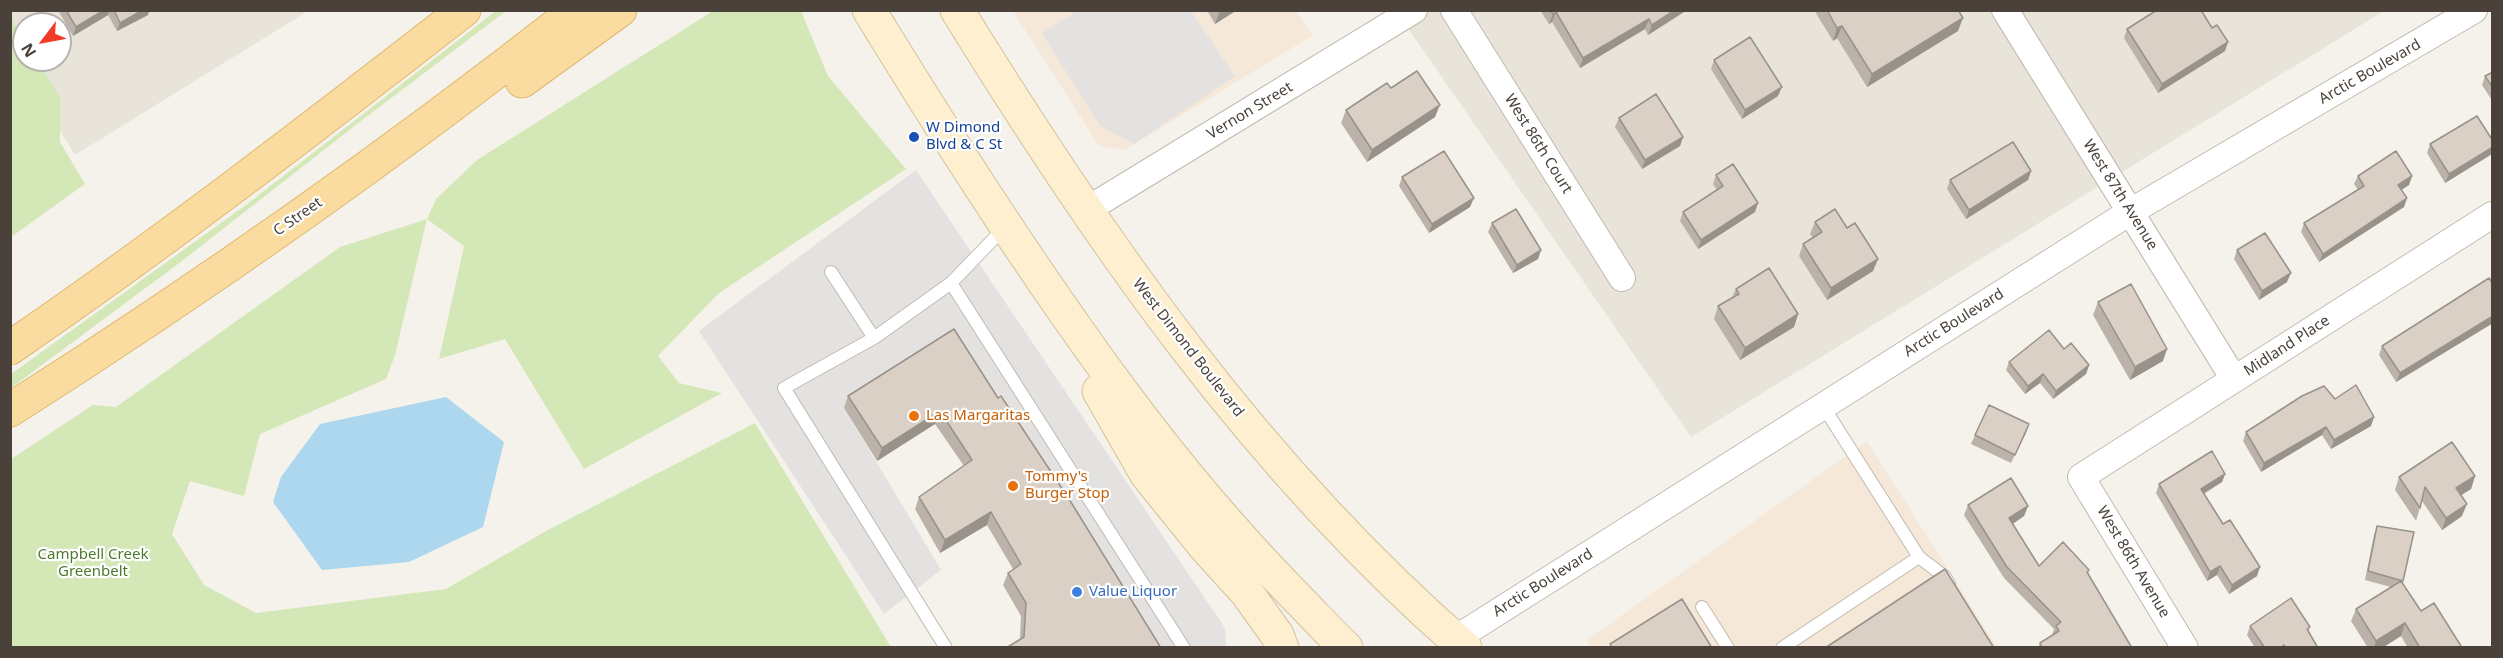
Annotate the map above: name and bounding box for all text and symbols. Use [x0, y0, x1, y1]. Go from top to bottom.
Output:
north arrow [12, 12, 72, 72]
street label: Arctic Boulevard [2316, 36, 2424, 108]
text: N [16, 39, 41, 62]
street label: Vernon Street [1204, 78, 1296, 144]
street label: West 86th Court [1500, 91, 1576, 197]
place label: W Dimond Blvd & C St [926, 119, 1002, 154]
marker: W Dimond Blvd & C St [907, 130, 921, 144]
street label: West 87th Avenue [2079, 136, 2161, 254]
street label: C Street [270, 194, 326, 240]
street label: West Dimond Boulevard [1129, 275, 1247, 421]
street label: Arctic Boulevard [1901, 285, 2007, 361]
street label: Midland Place [2241, 312, 2333, 380]
place label: Las Margaritas [926, 407, 1030, 425]
marker: Las Margaritas [907, 409, 921, 423]
place label: Tommy's Burger Stop [1025, 468, 1110, 503]
marker: Tommy's Burger Stop [1006, 479, 1020, 493]
street label: West 86th Avenue [2093, 503, 2173, 621]
street label: Arctic Boulevard [1490, 545, 1596, 621]
park label: Campbell Creek Greenbelt [38, 546, 148, 581]
place label: Value Liquor [1089, 583, 1177, 601]
marker: Value Liquor [1070, 585, 1084, 599]

